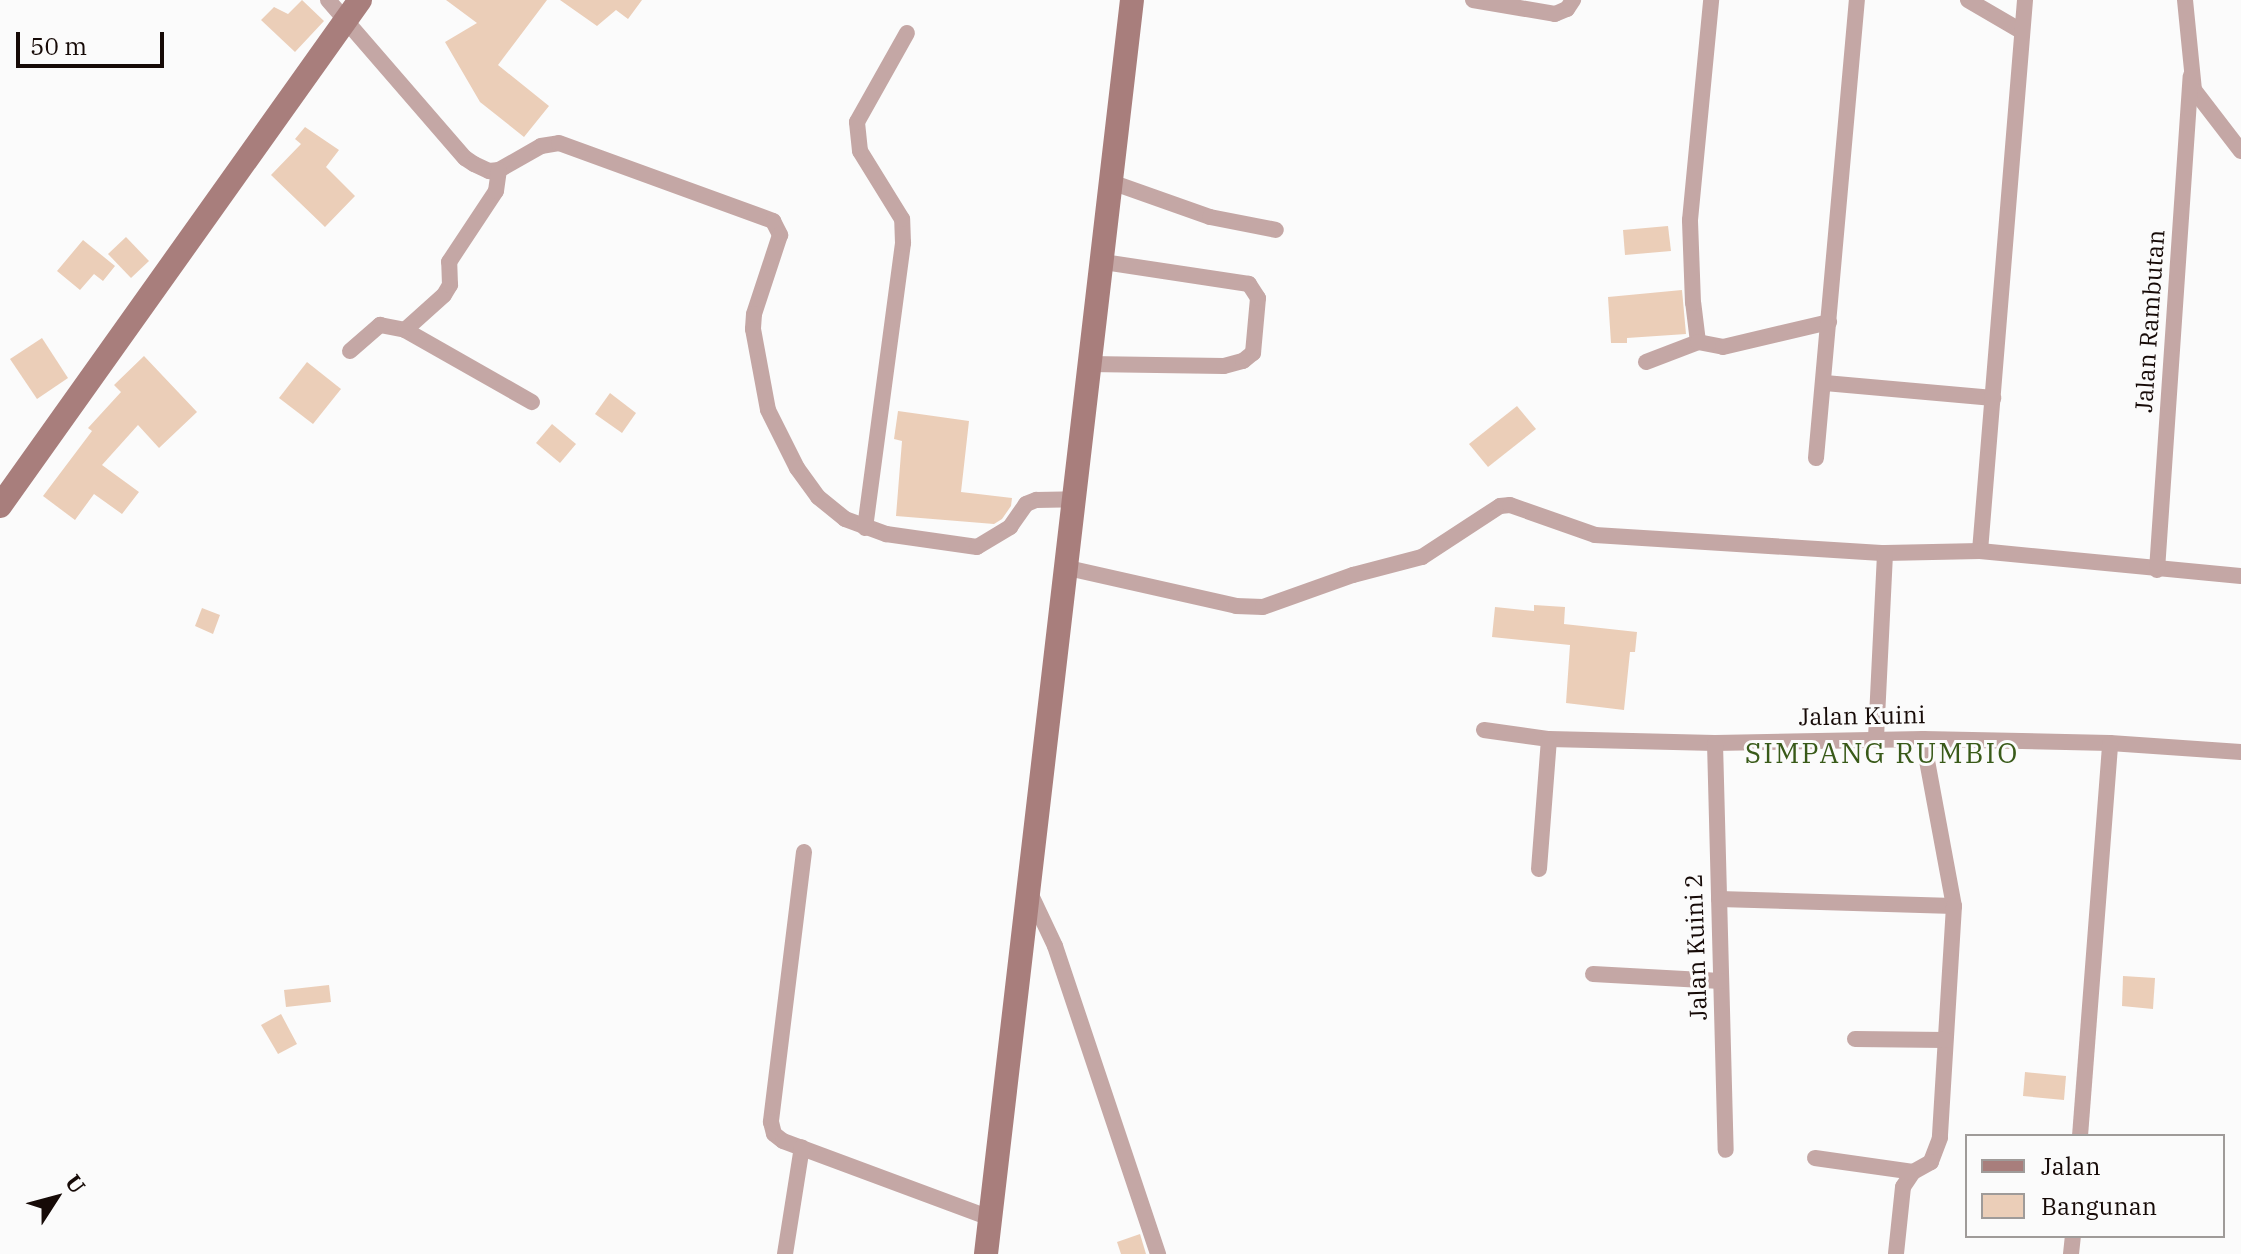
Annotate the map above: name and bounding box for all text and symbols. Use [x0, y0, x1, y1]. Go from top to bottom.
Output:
scale bar [20, 16, 168, 66]
text: 50 m [30, 30, 87, 62]
street label: Jalan Rambutan [2129, 229, 2171, 413]
street label: Jalan Kuini [1798, 700, 1926, 732]
district label: SIMPANG RUMBIO [1745, 736, 2019, 770]
street label: Jalan Kuini 2 [1679, 873, 1713, 1021]
legend [1965, 1134, 2225, 1238]
text: Jalan [2041, 1150, 2101, 1182]
north arrow [16, 1158, 96, 1238]
text: U [59, 1168, 93, 1199]
text: Bangunan [2041, 1190, 2157, 1222]

